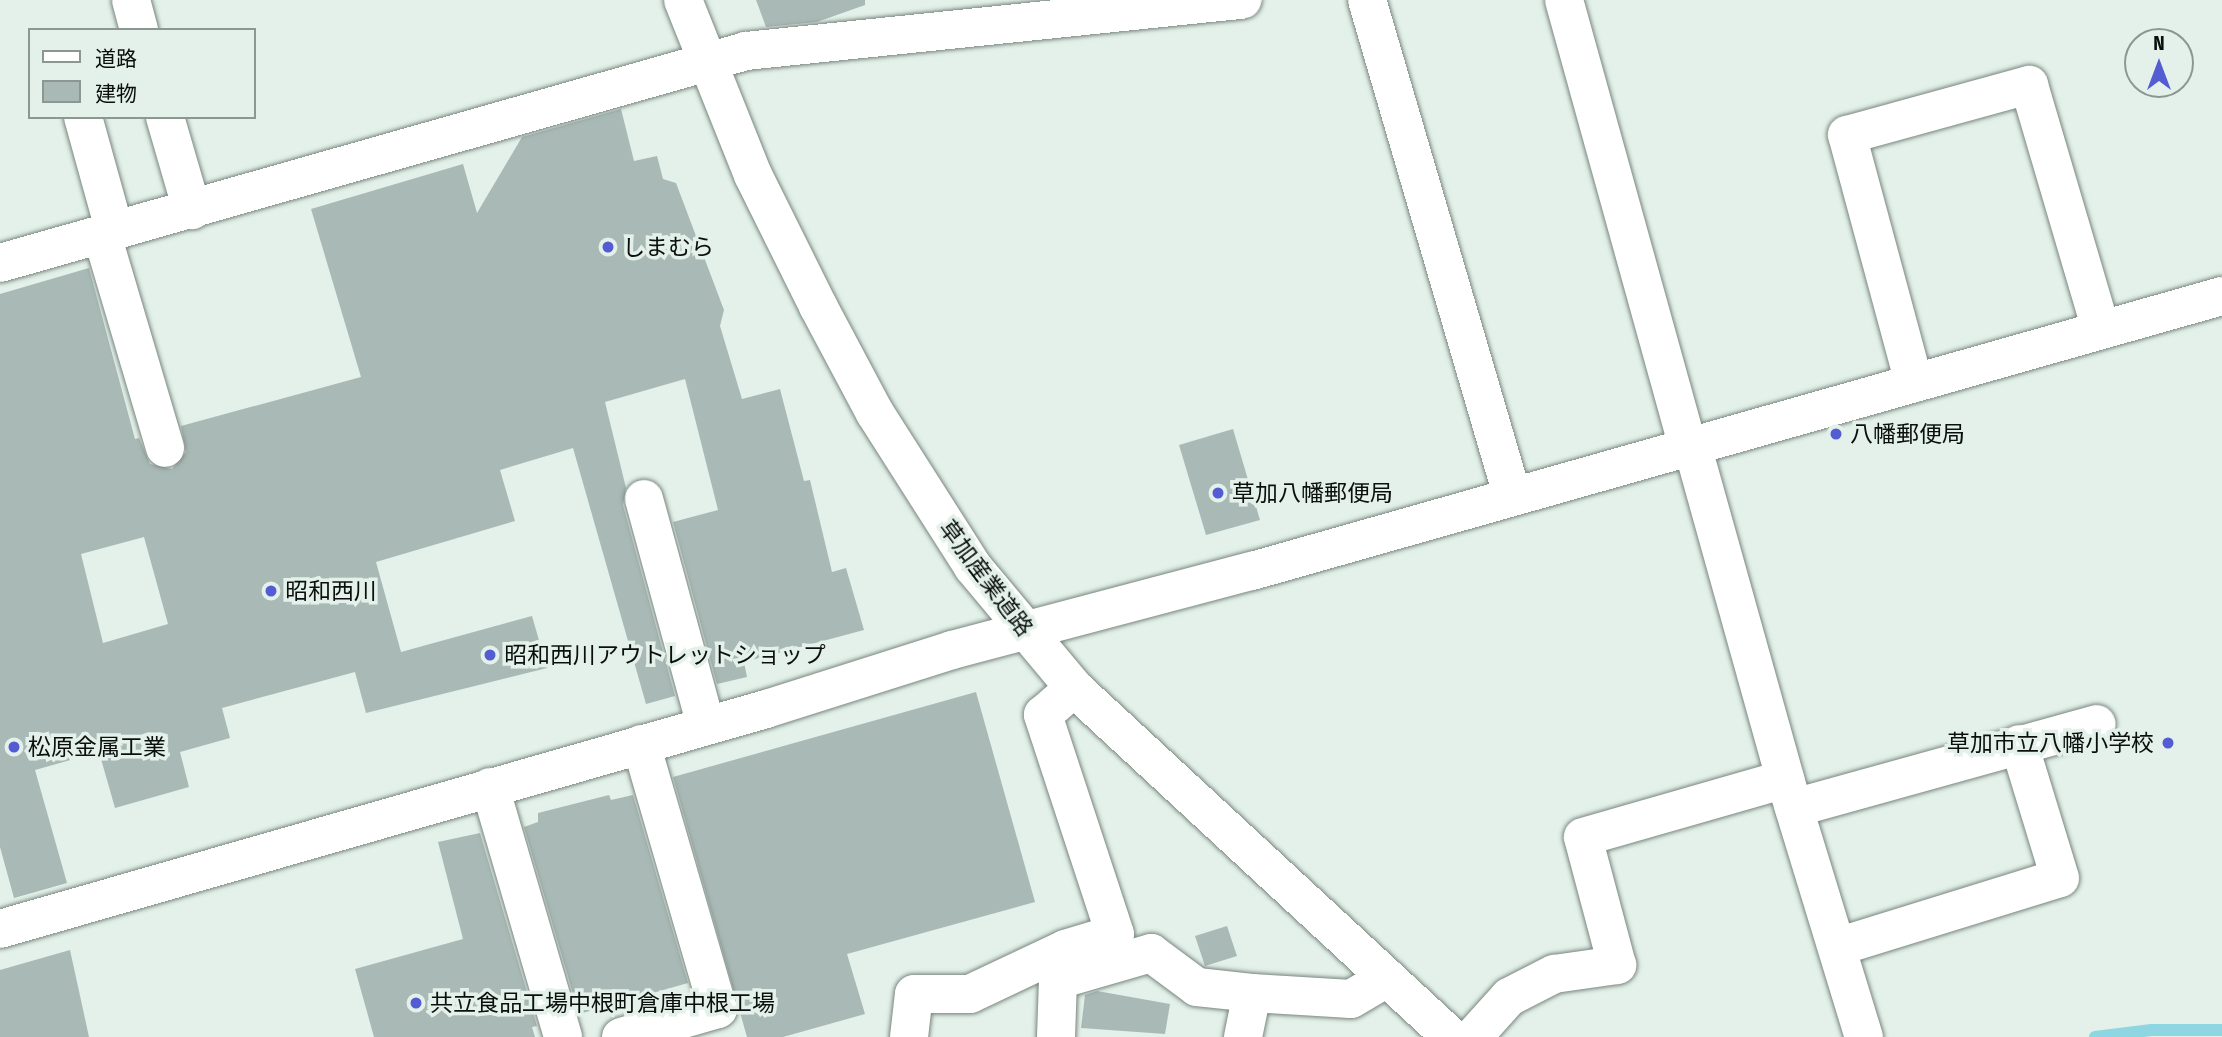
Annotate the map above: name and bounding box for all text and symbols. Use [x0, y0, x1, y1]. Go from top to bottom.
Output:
legend [28, 28, 256, 119]
north arrow [2124, 28, 2194, 98]
text: N [2153, 32, 2165, 55]
text: 道路 [95, 46, 137, 72]
text: 建物 [95, 81, 137, 107]
place label: しまむら [622, 233, 714, 261]
marker: しまむら [600, 239, 616, 255]
place label: 八幡郵便局 [1850, 420, 1965, 448]
marker: 八幡郵便局 [1828, 426, 1844, 442]
place label: 草加八幡郵便局 [1232, 479, 1393, 507]
marker: 草加八幡郵便局 [1210, 485, 1226, 501]
street label: 草加産業道路 [933, 515, 1039, 641]
place label: 昭和西川 [285, 577, 377, 605]
marker: 昭和西川 [263, 583, 279, 599]
place label: 昭和西川アウトレットショップ [504, 641, 826, 669]
marker: 昭和西川アウトレットショップ [482, 647, 498, 663]
place label: 草加市立八幡小学校 [1947, 729, 2154, 757]
place label: 松原金属工業 [28, 733, 166, 761]
marker: 草加市立八幡小学校 [2160, 735, 2176, 751]
marker: 松原金属工業 [6, 739, 22, 755]
place label: 共立食品工場中根町倉庫中根工場 [430, 989, 775, 1017]
marker: 共立食品工場中根町倉庫中根工場 [408, 995, 424, 1011]

